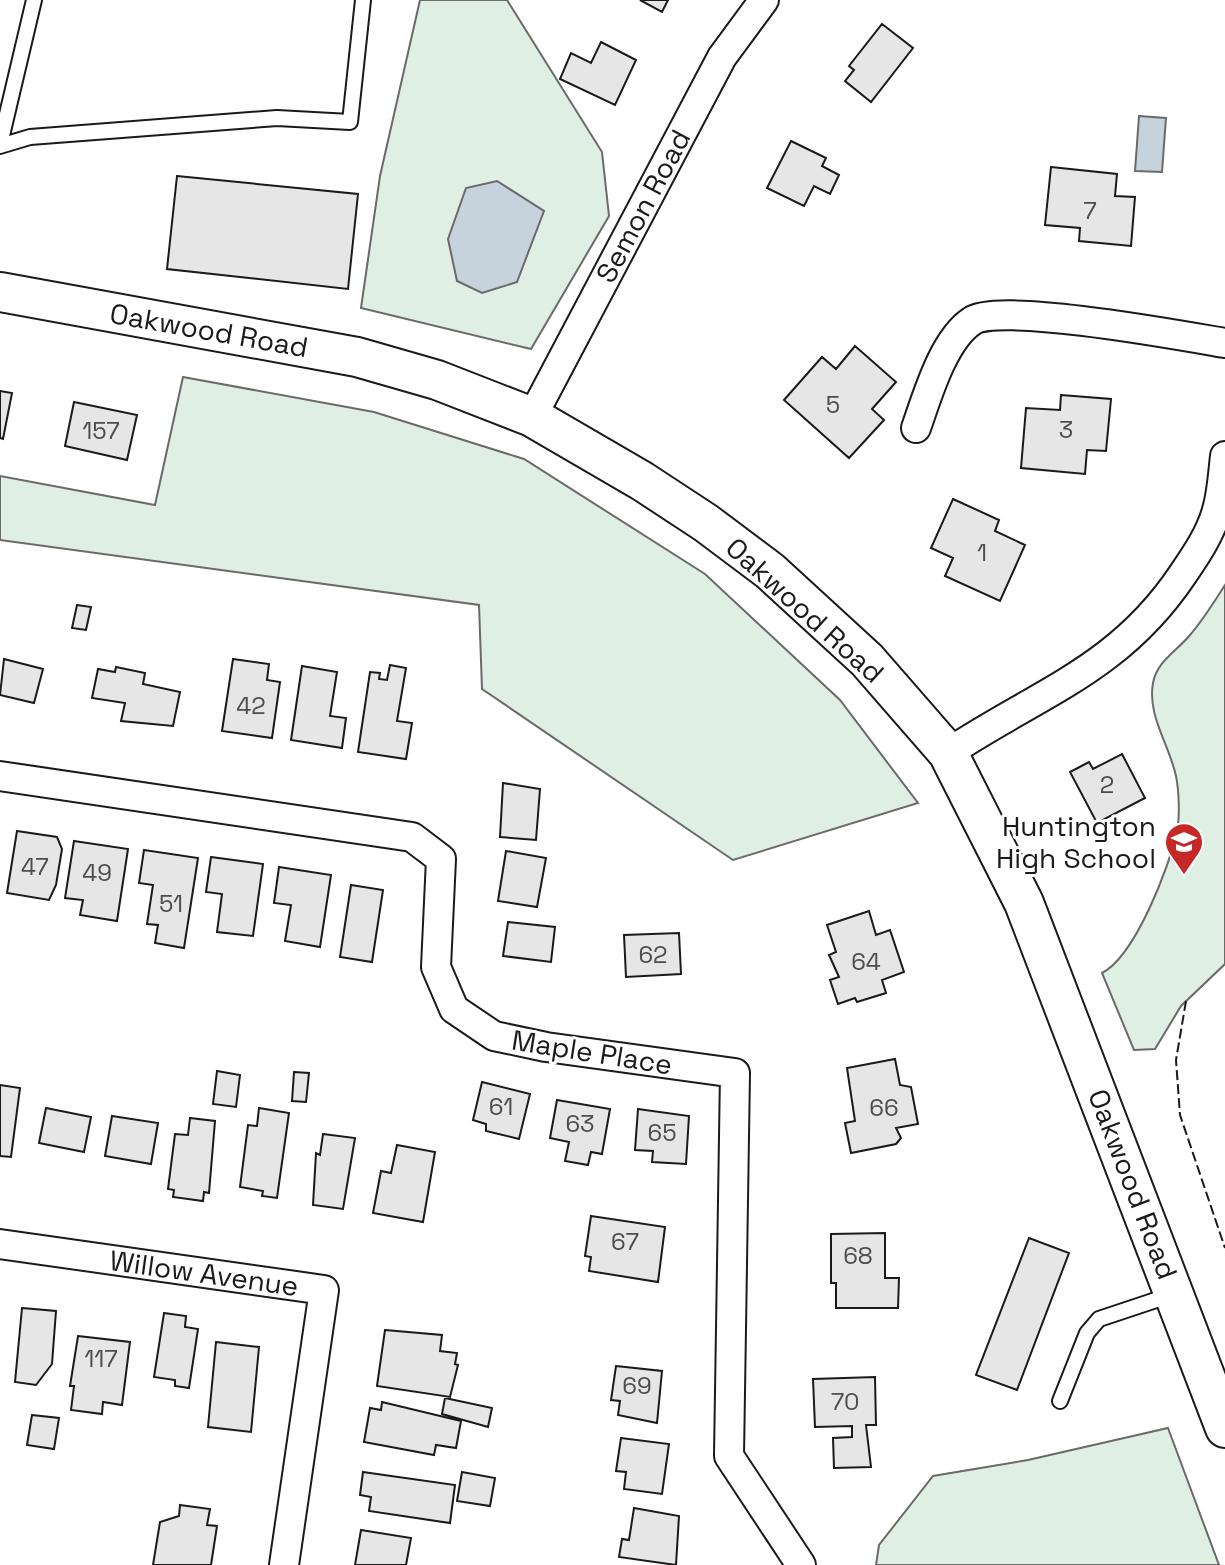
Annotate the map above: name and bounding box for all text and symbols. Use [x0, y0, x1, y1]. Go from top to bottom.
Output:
street label: Semon Road [588, 123, 698, 289]
house number: 7 [1083, 195, 1097, 226]
street label: Oakwood Road [107, 295, 311, 365]
house number: 5 [826, 389, 840, 420]
house number: 3 [1059, 414, 1073, 445]
house number: 157 [82, 415, 120, 446]
street label: Oakwood Road [718, 530, 892, 690]
house number: 1 [977, 537, 987, 568]
house number: 42 [236, 690, 266, 721]
house number: 2 [1100, 769, 1114, 800]
place label: Huntington High School [996, 808, 1156, 876]
school or university icon: Huntington High School [1163, 821, 1205, 876]
house number: 47 [21, 851, 49, 882]
house number: 49 [82, 857, 112, 888]
house number: 51 [159, 888, 183, 919]
house number: 62 [638, 939, 668, 970]
house number: 64 [851, 946, 881, 977]
street label: Maple Place [509, 1022, 675, 1082]
street label: Oakwood Road [1080, 1084, 1186, 1284]
house number: 61 [489, 1091, 513, 1122]
house number: 66 [869, 1092, 899, 1123]
house number: 63 [565, 1108, 595, 1139]
house number: 65 [647, 1117, 677, 1148]
house number: 67 [611, 1226, 639, 1257]
house number: 68 [843, 1240, 873, 1271]
street label: Willow Avenue [107, 1242, 301, 1304]
house number: 117 [84, 1343, 118, 1374]
house number: 69 [622, 1370, 652, 1401]
house number: 70 [831, 1386, 859, 1417]

